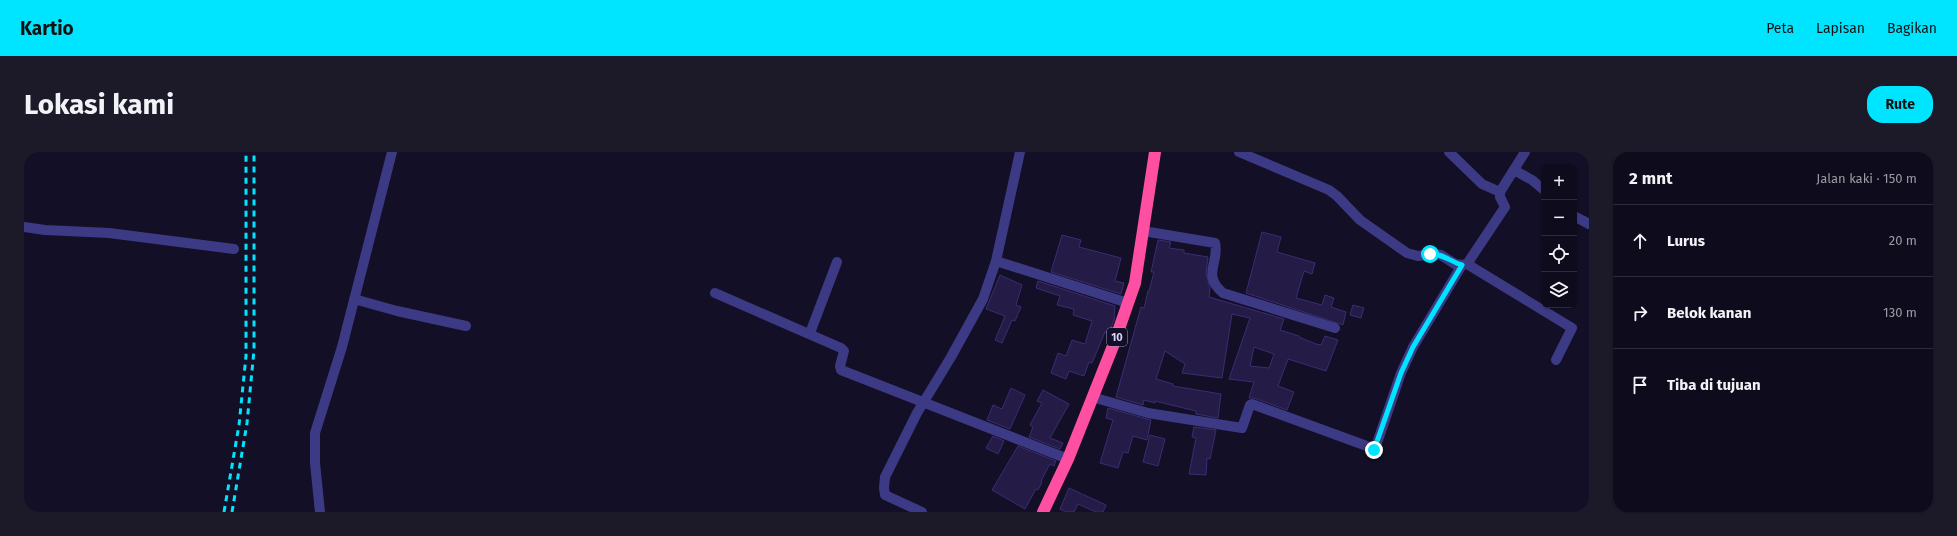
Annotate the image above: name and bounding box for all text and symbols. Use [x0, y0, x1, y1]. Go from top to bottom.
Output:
text: Kartio [20, 17, 74, 40]
text: Peta [1766, 20, 1794, 37]
text: Lapisan [1816, 20, 1865, 37]
text: Bagikan [1887, 20, 1937, 37]
button: Rute [1867, 86, 1933, 123]
text: Lokasi kami [24, 88, 174, 121]
map controls [1541, 164, 1577, 308]
button: + [1541, 164, 1577, 200]
text: 2 mnt [1629, 168, 1673, 189]
text: Jalan kaki · 150 m [1816, 171, 1917, 186]
button: − [1541, 200, 1577, 236]
icon: ahead [1629, 230, 1651, 252]
text: Lurus [1667, 232, 1705, 250]
text: 20 m [1889, 233, 1917, 248]
button: locate [1541, 236, 1577, 272]
route start [1421, 245, 1439, 263]
button: layers [1541, 272, 1577, 308]
icon: right [1629, 302, 1651, 324]
text: Belok kanan [1667, 304, 1751, 322]
text: 130 m [1883, 305, 1917, 320]
road number: 10 [1107, 328, 1127, 346]
icon: arrive [1629, 374, 1651, 396]
text: Tiba di tujuan [1667, 376, 1761, 394]
route end [1365, 441, 1383, 459]

